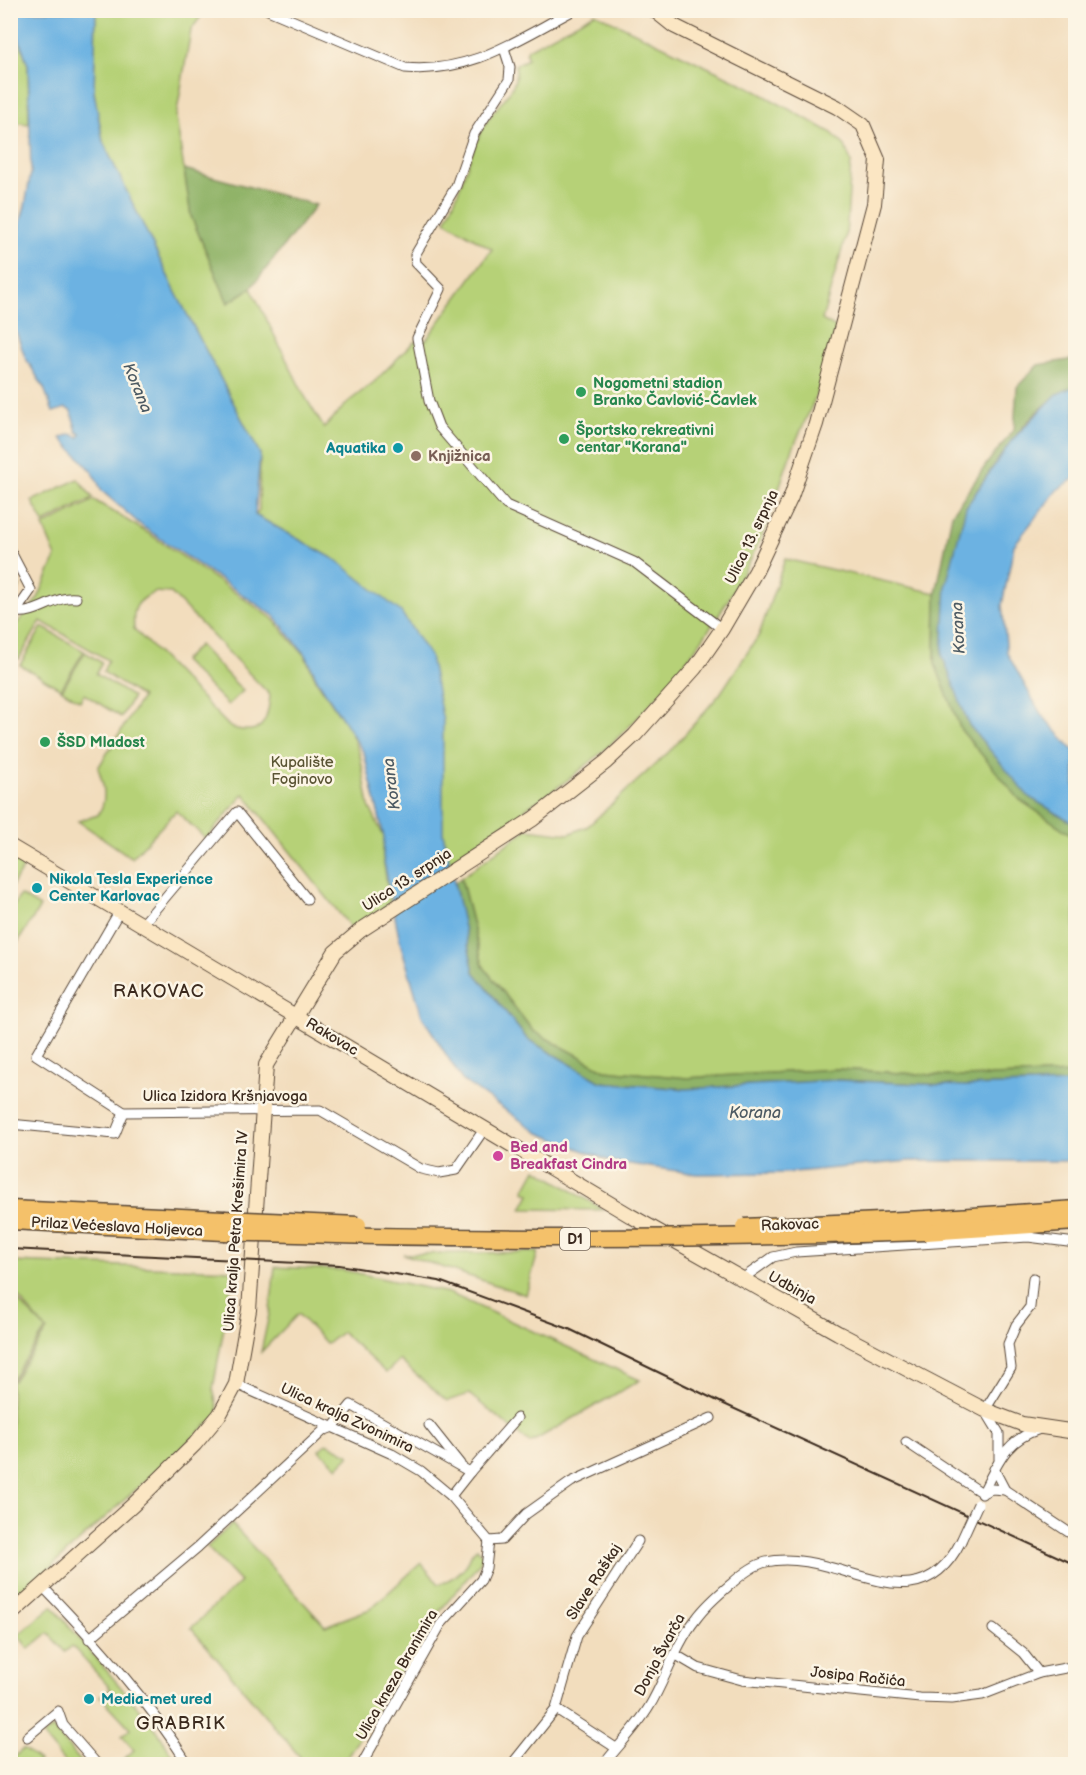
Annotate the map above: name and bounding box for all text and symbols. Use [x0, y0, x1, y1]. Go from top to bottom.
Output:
water label: Korana [118, 360, 156, 416]
place label: Nogometni stadion Branko Čavlović-Čavlek [593, 374, 757, 410]
marker: Nogometni stadion Branko Čavlović-Čavlek [574, 385, 588, 399]
place label: Športsko rekreativni centar "Korana" [576, 420, 714, 457]
marker: Športsko rekreativni centar "Korana" [557, 432, 571, 446]
place label: Aquatika [325, 439, 386, 458]
marker: Aquatika [391, 441, 405, 455]
place label: Knjižnica [428, 447, 491, 466]
marker: Knjižnica [409, 449, 423, 463]
street label: Ulica 13. srpnja [721, 487, 783, 587]
water label: Korana [948, 601, 970, 655]
place label: ŠSD Mladost [57, 732, 145, 752]
marker: ŠSD Mladost [38, 735, 52, 749]
park label: Kupalište Foginovo [270, 753, 334, 789]
water label: Korana [379, 757, 405, 811]
street label: Ulica 13. srpnja [359, 844, 455, 916]
place label: Nikola Tesla Experience Center Karlovac [49, 870, 213, 906]
marker: Nikola Tesla Experience Center Karlovac [30, 881, 44, 895]
district label: RAKOVAC [113, 981, 205, 1002]
street label: Rakovac [302, 1014, 362, 1060]
street label: Ulica Izidora Kršnjavoga [142, 1087, 308, 1106]
water label: Korana [729, 1104, 781, 1123]
street label: Ulica kralja Petra Krešimira IV [219, 1129, 253, 1332]
place label: Bed and Breakfast Cindra [510, 1138, 627, 1174]
marker: Bed and Breakfast Cindra [491, 1149, 505, 1163]
street label: Prilaz Većeslava Holjevca [30, 1213, 204, 1241]
street label: Rakovac [761, 1214, 819, 1236]
road number: D1 [560, 1228, 590, 1250]
street label: Udbinja [765, 1267, 819, 1309]
street label: Ulica kralja Zvonimira [277, 1379, 417, 1457]
street label: Slave Raškaj [562, 1540, 626, 1624]
street label: Ulica kneza Branimira [352, 1606, 442, 1744]
street label: Donja Švarča [630, 1610, 690, 1700]
street label: Josipa Račića [810, 1663, 906, 1691]
place label: Media-met ured [101, 1690, 212, 1709]
marker: Media-met ured [82, 1692, 96, 1706]
district label: GRABRIK [136, 1713, 226, 1734]

